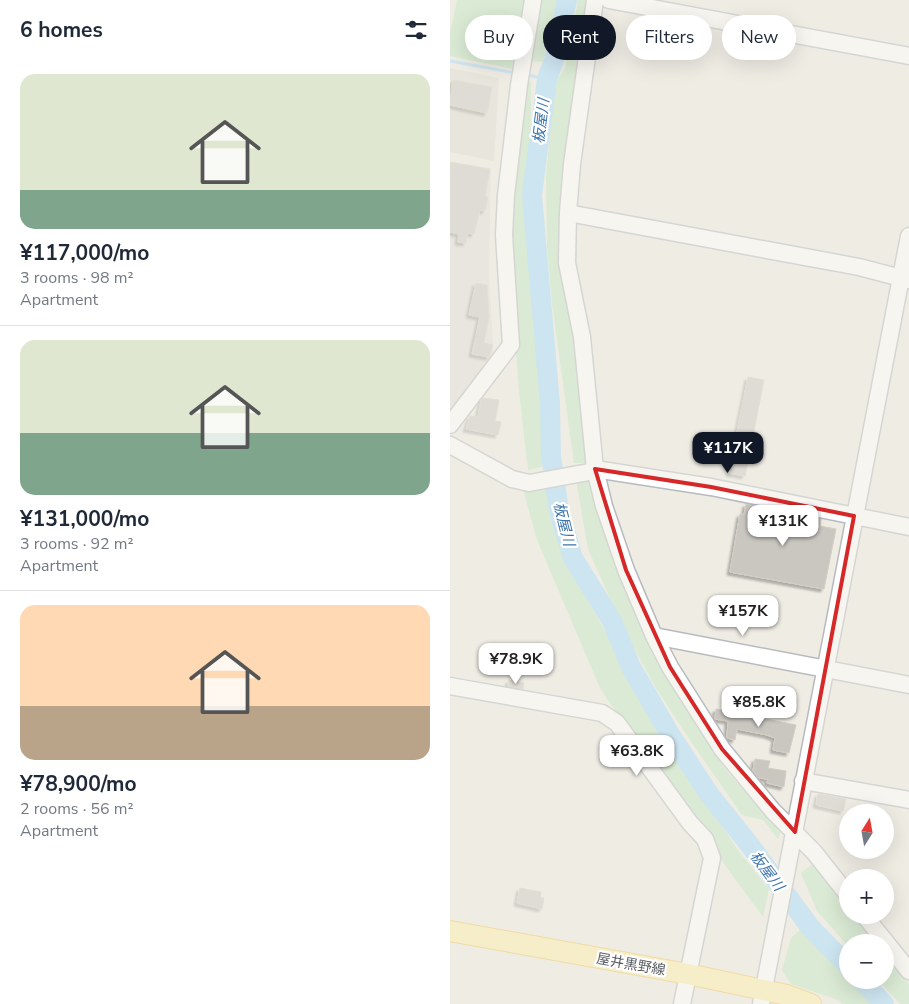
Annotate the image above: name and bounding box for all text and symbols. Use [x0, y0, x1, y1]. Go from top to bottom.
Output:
chip: Buy [465, 15, 533, 60]
chip: Rent [543, 15, 616, 60]
chip: Filters [626, 15, 712, 60]
chip: New [722, 15, 796, 60]
text: 6 homes [20, 16, 103, 44]
icon: filters [402, 16, 430, 44]
water label: 板屋川 [528, 95, 554, 145]
icon: home [180, 107, 270, 197]
text: ¥117,000/mo [20, 239, 149, 267]
text: 3 rooms · 98 m² [20, 267, 133, 289]
text: Apartment [20, 289, 98, 311]
icon: home [180, 372, 270, 462]
pin: ¥117K [693, 432, 763, 474]
text: ¥117K [703, 437, 753, 459]
water label: 板屋川 [549, 500, 580, 550]
pin: ¥131K [748, 504, 818, 547]
text: ¥131,000/mo [20, 505, 149, 533]
text: ¥131K [758, 510, 808, 532]
text: 3 rooms · 92 m² [20, 533, 133, 555]
text: Apartment [20, 555, 98, 577]
pin: ¥157K [708, 594, 778, 637]
text: ¥157K [718, 600, 768, 622]
icon: home [180, 637, 270, 727]
pin: ¥78.9K [475, 642, 557, 685]
text: ¥78.9K [490, 648, 543, 670]
pin: ¥85.8K [718, 686, 800, 728]
text: ¥85.8K [733, 691, 786, 713]
pin: ¥63.8K [596, 734, 678, 777]
text: ¥63.8K [611, 740, 664, 762]
text: ¥78,900/mo [20, 770, 137, 798]
text: 2 rooms · 56 m² [20, 798, 133, 820]
north arrow [839, 804, 894, 859]
map controls [839, 804, 894, 989]
text: Apartment [20, 820, 98, 842]
water label: 板屋川 [745, 847, 790, 897]
button: + [839, 869, 894, 924]
button: − [839, 934, 894, 989]
street label: 屋井黒野線 [595, 949, 667, 980]

